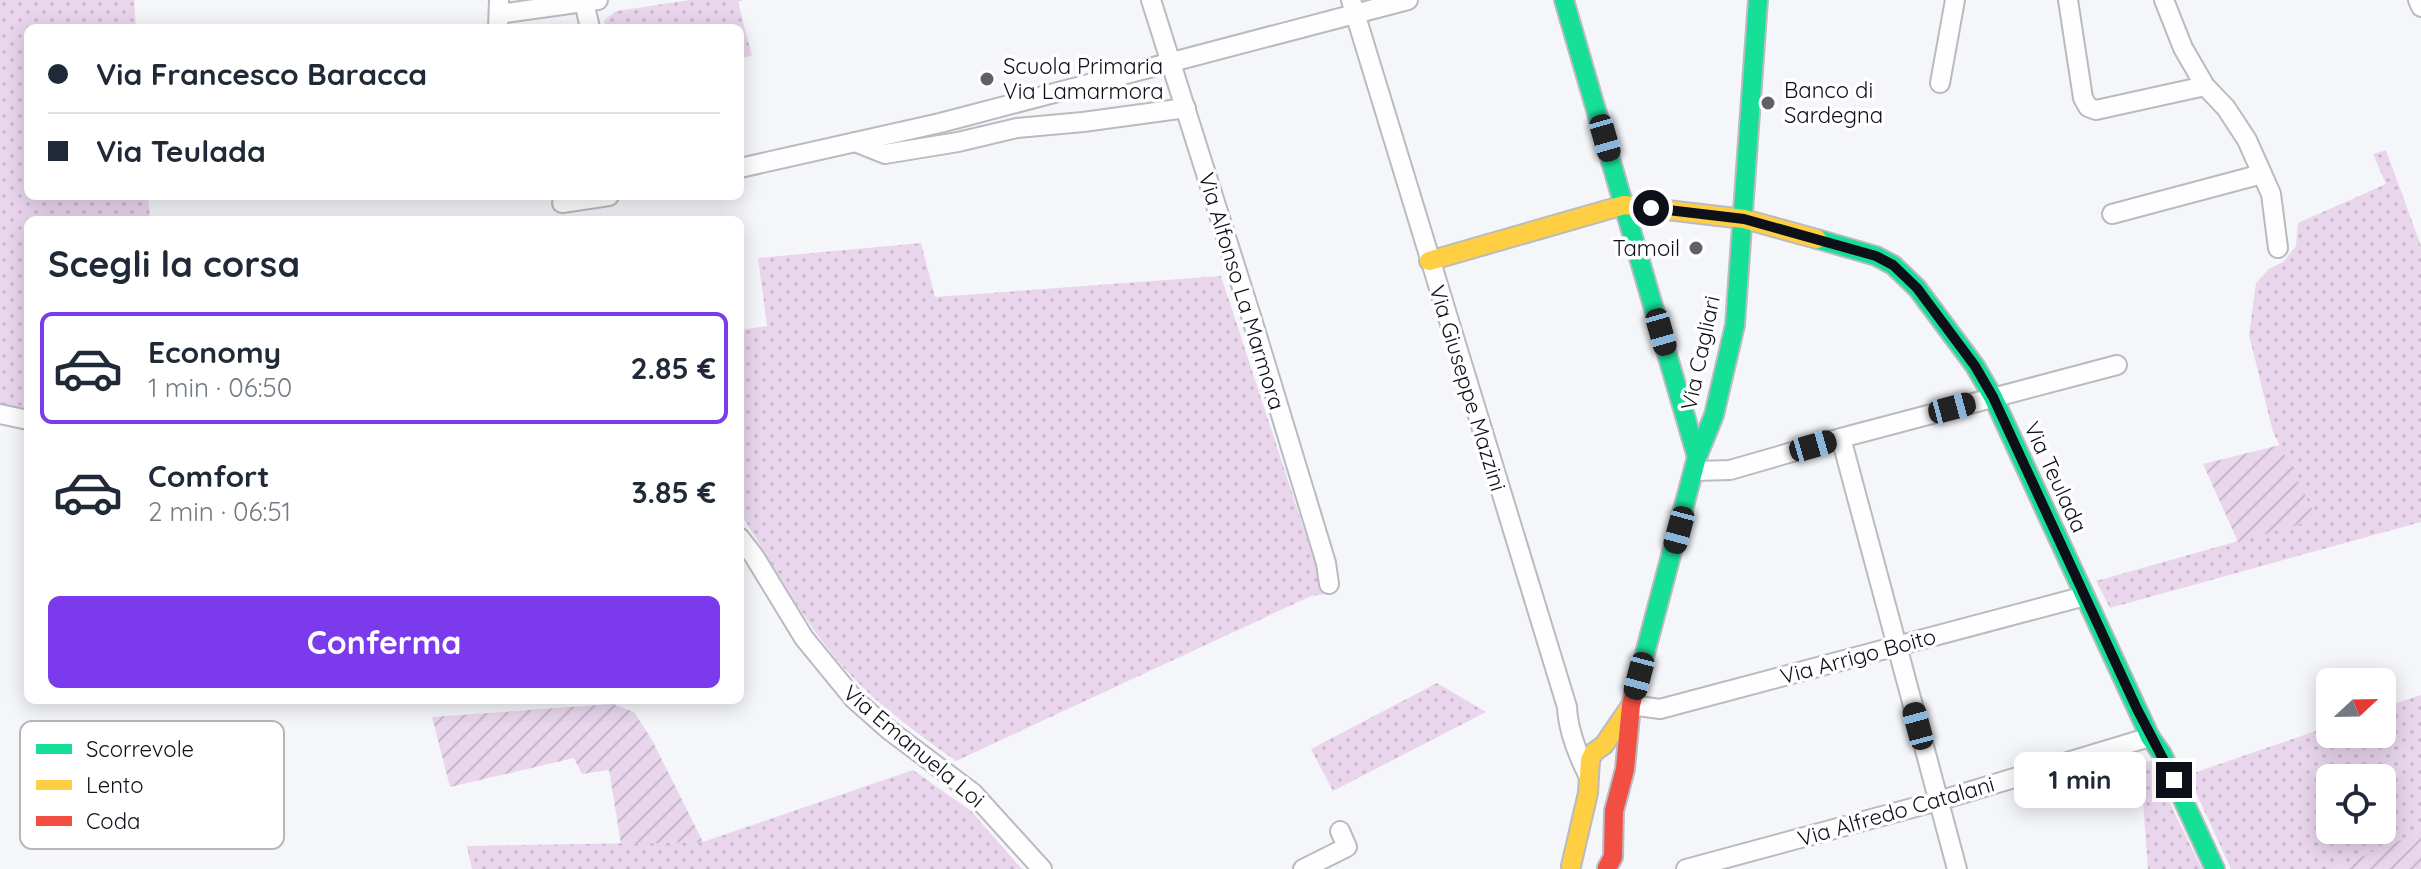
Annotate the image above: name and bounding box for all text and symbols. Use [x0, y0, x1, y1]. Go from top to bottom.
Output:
place label: Scuola Primaria Via Lamarmora [1003, 52, 1163, 105]
text: Via Francesco Baracca [96, 55, 427, 93]
marker: Scuola Primaria Via Lamarmora [978, 70, 996, 88]
place label: Banco di Sardegna [1784, 76, 1883, 129]
marker: Banco di Sardegna [1759, 94, 1777, 112]
car [1587, 112, 1623, 164]
text: Via Teulada [96, 132, 266, 170]
street label: Via Alfonso La Marmora [1193, 169, 1291, 413]
route start [1633, 190, 1669, 226]
place label: Tamoil [1612, 234, 1680, 262]
marker: Tamoil [1687, 239, 1705, 257]
text: Scegli la corsa [48, 241, 300, 286]
street label: Via Giuseppe Mazzini [1423, 282, 1513, 494]
street label: Via Cagliari [1674, 293, 1726, 413]
car [1643, 306, 1679, 358]
icon: car [52, 332, 124, 404]
text: Economy [148, 333, 281, 371]
text: 2.85 € [631, 349, 716, 387]
text: 1 min · 06:50 [148, 371, 292, 404]
car [1926, 390, 1978, 426]
street label: Via Teulada [2018, 417, 2094, 537]
car [1787, 428, 1839, 464]
icon: car [52, 456, 124, 528]
text: Comfort [148, 457, 269, 495]
text: 3.85 € [631, 473, 716, 511]
text: 2 min · 06:51 [148, 495, 291, 528]
car [1661, 504, 1697, 556]
button: Conferma [48, 596, 720, 688]
street label: Via Arrigo Boito [1777, 622, 1939, 690]
car [1621, 650, 1657, 702]
north arrow [2316, 668, 2396, 748]
map controls [2316, 668, 2396, 844]
street label: Via Emanuela Loi [837, 679, 991, 813]
car [1900, 700, 1936, 752]
legend [20, 721, 284, 849]
text: Scorrevole [86, 735, 194, 763]
callout: 1 min [2014, 752, 2146, 808]
route end [2156, 762, 2192, 798]
text: 1 min [2049, 763, 2112, 796]
button: locate [2316, 764, 2396, 844]
street label: Via Alfredo Catalani [1794, 770, 1998, 852]
text: Lento [86, 771, 144, 799]
text: Coda [86, 807, 140, 835]

